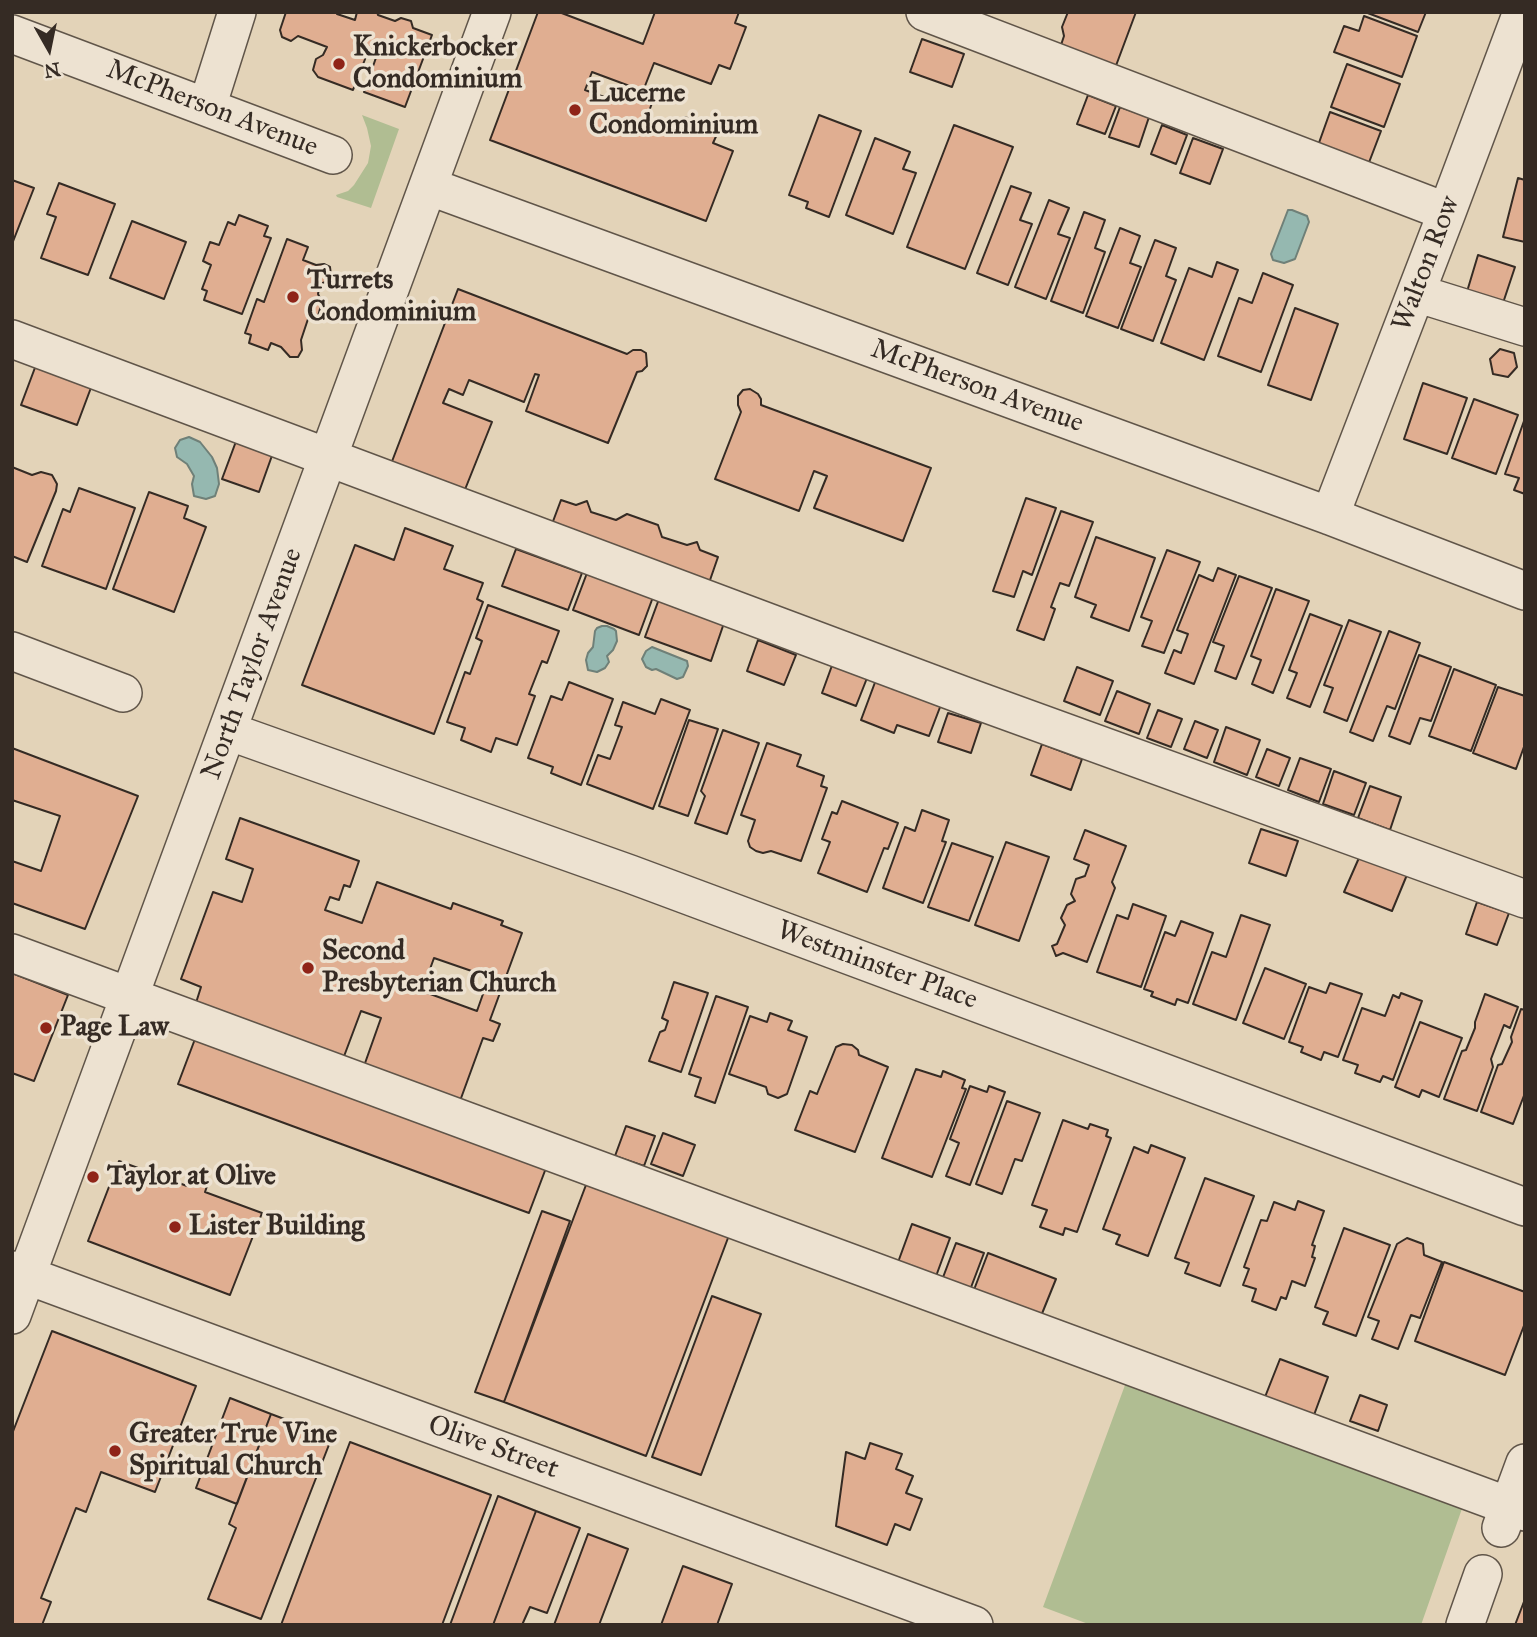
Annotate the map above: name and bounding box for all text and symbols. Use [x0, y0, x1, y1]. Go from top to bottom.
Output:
north arrow [14, 14, 84, 84]
place label: Knickerbocker Condominium [353, 31, 522, 97]
street label: McPherson Avenue [102, 53, 322, 165]
marker: Knickerbocker Condominium [331, 56, 347, 72]
text: N [43, 58, 62, 83]
place label: Lucerne Condominium [589, 77, 758, 143]
marker: Lucerne Condominium [567, 102, 583, 118]
street label: Walton Row [1386, 192, 1468, 336]
place label: Turrets Condominium [307, 264, 476, 330]
marker: Turrets Condominium [285, 289, 301, 305]
street label: McPherson Avenue [866, 333, 1088, 441]
street label: North Taylor Avenue [196, 544, 310, 784]
street label: Westminster Place [772, 914, 982, 1018]
place label: Second Presbyterian Church [322, 935, 556, 1001]
marker: Second Presbyterian Church [300, 960, 316, 976]
place label: Page Law [60, 1011, 169, 1045]
marker: Page Law [38, 1020, 54, 1036]
place label: Taylor at Olive [107, 1160, 276, 1194]
marker: Taylor at Olive [85, 1169, 101, 1185]
place label: Lister Building [189, 1210, 364, 1244]
marker: Lister Building [167, 1219, 183, 1235]
street label: Olive Street [423, 1409, 563, 1487]
place label: Greater True Vine Spiritual Church [129, 1418, 337, 1484]
marker: Greater True Vine Spiritual Church [107, 1443, 123, 1459]

